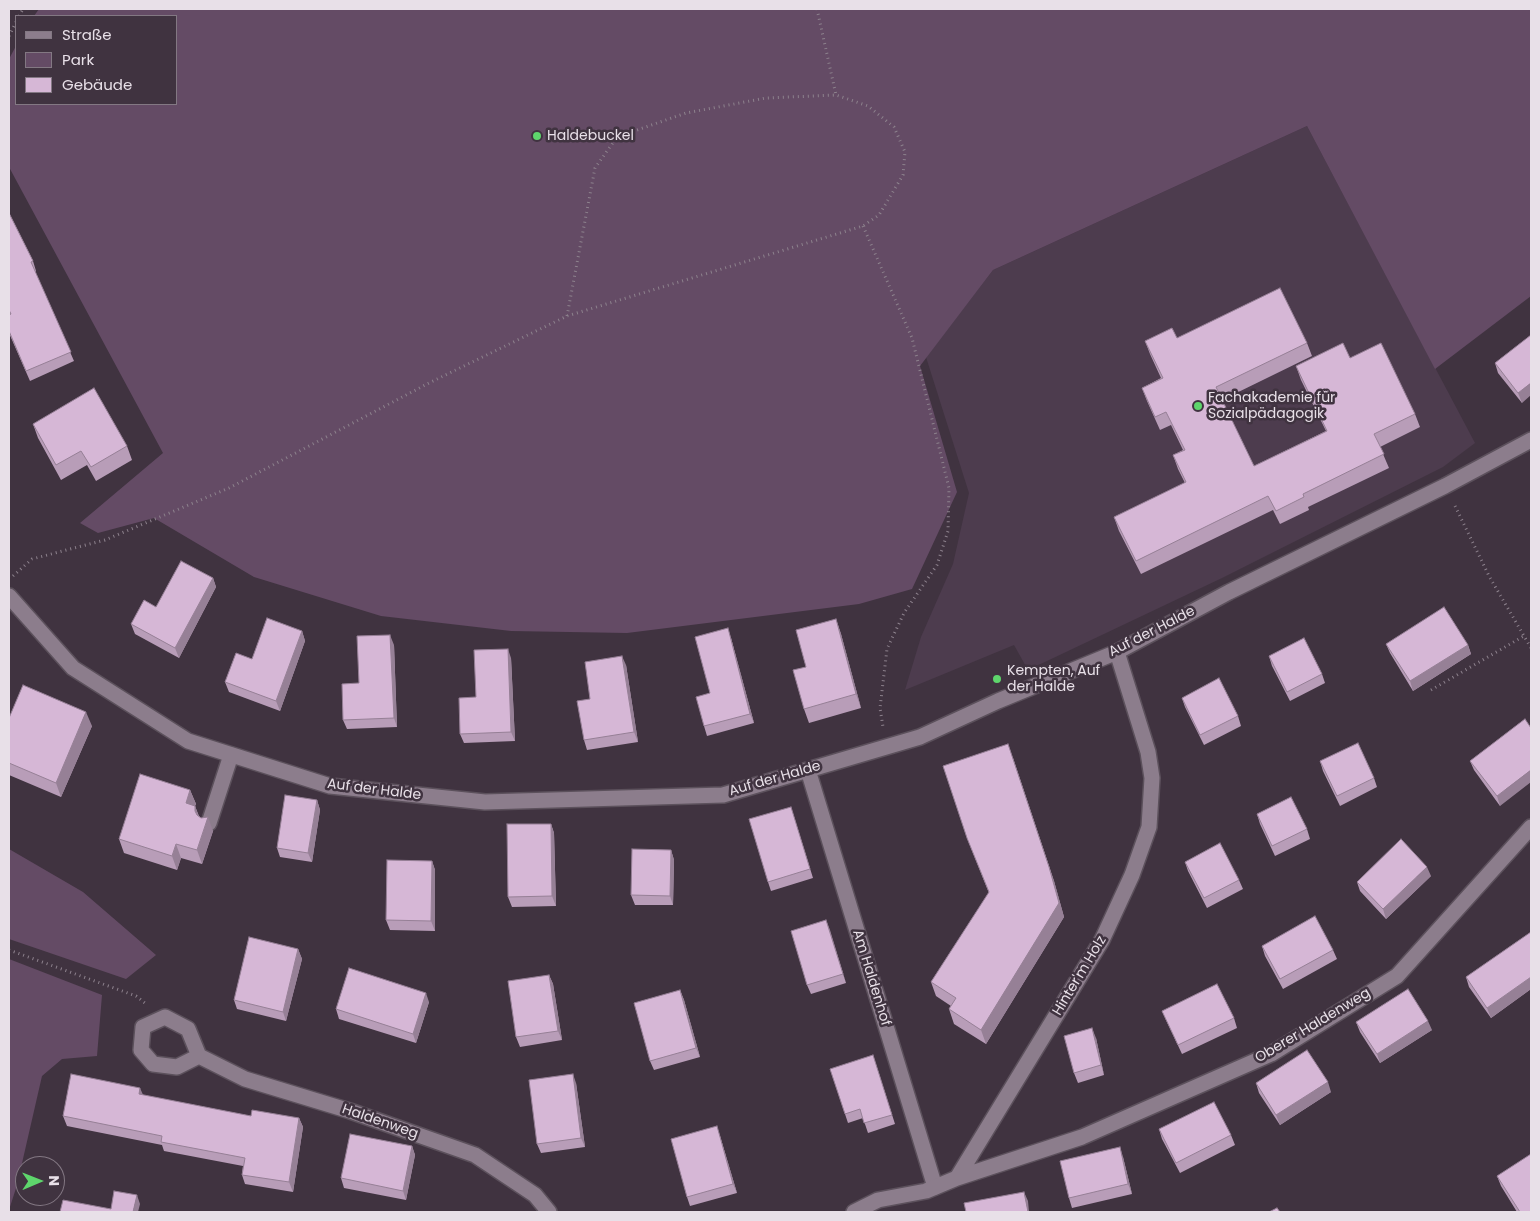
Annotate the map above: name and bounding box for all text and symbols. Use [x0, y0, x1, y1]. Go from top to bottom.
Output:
legend [15, 15, 178, 105]
text: Straße [62, 24, 112, 45]
text: Park [62, 49, 94, 70]
text: Gebäude [62, 74, 132, 95]
place label: Haldebuckel [547, 128, 634, 144]
marker: Haldebuckel [531, 130, 543, 142]
place label: Fachakademie für Sozialpädagogik [1208, 390, 1335, 422]
marker: Fachakademie für Sozialpädagogik [1192, 400, 1204, 412]
street label: Auf der Halde [1106, 603, 1198, 661]
place label: Kempten, Auf der Halde [1007, 663, 1100, 696]
marker: Kempten, Auf der Halde [991, 673, 1003, 685]
street label: Auf der Halde [727, 758, 823, 800]
street label: Auf der Halde [326, 776, 422, 804]
street label: Am Haldenhof [848, 928, 894, 1028]
street label: Hinter'm Holz [1050, 933, 1110, 1019]
street label: Oberer Haldenweg [1252, 985, 1374, 1067]
street label: Haldenweg [340, 1101, 420, 1143]
north arrow [15, 1156, 65, 1206]
text: N [44, 1175, 64, 1186]

